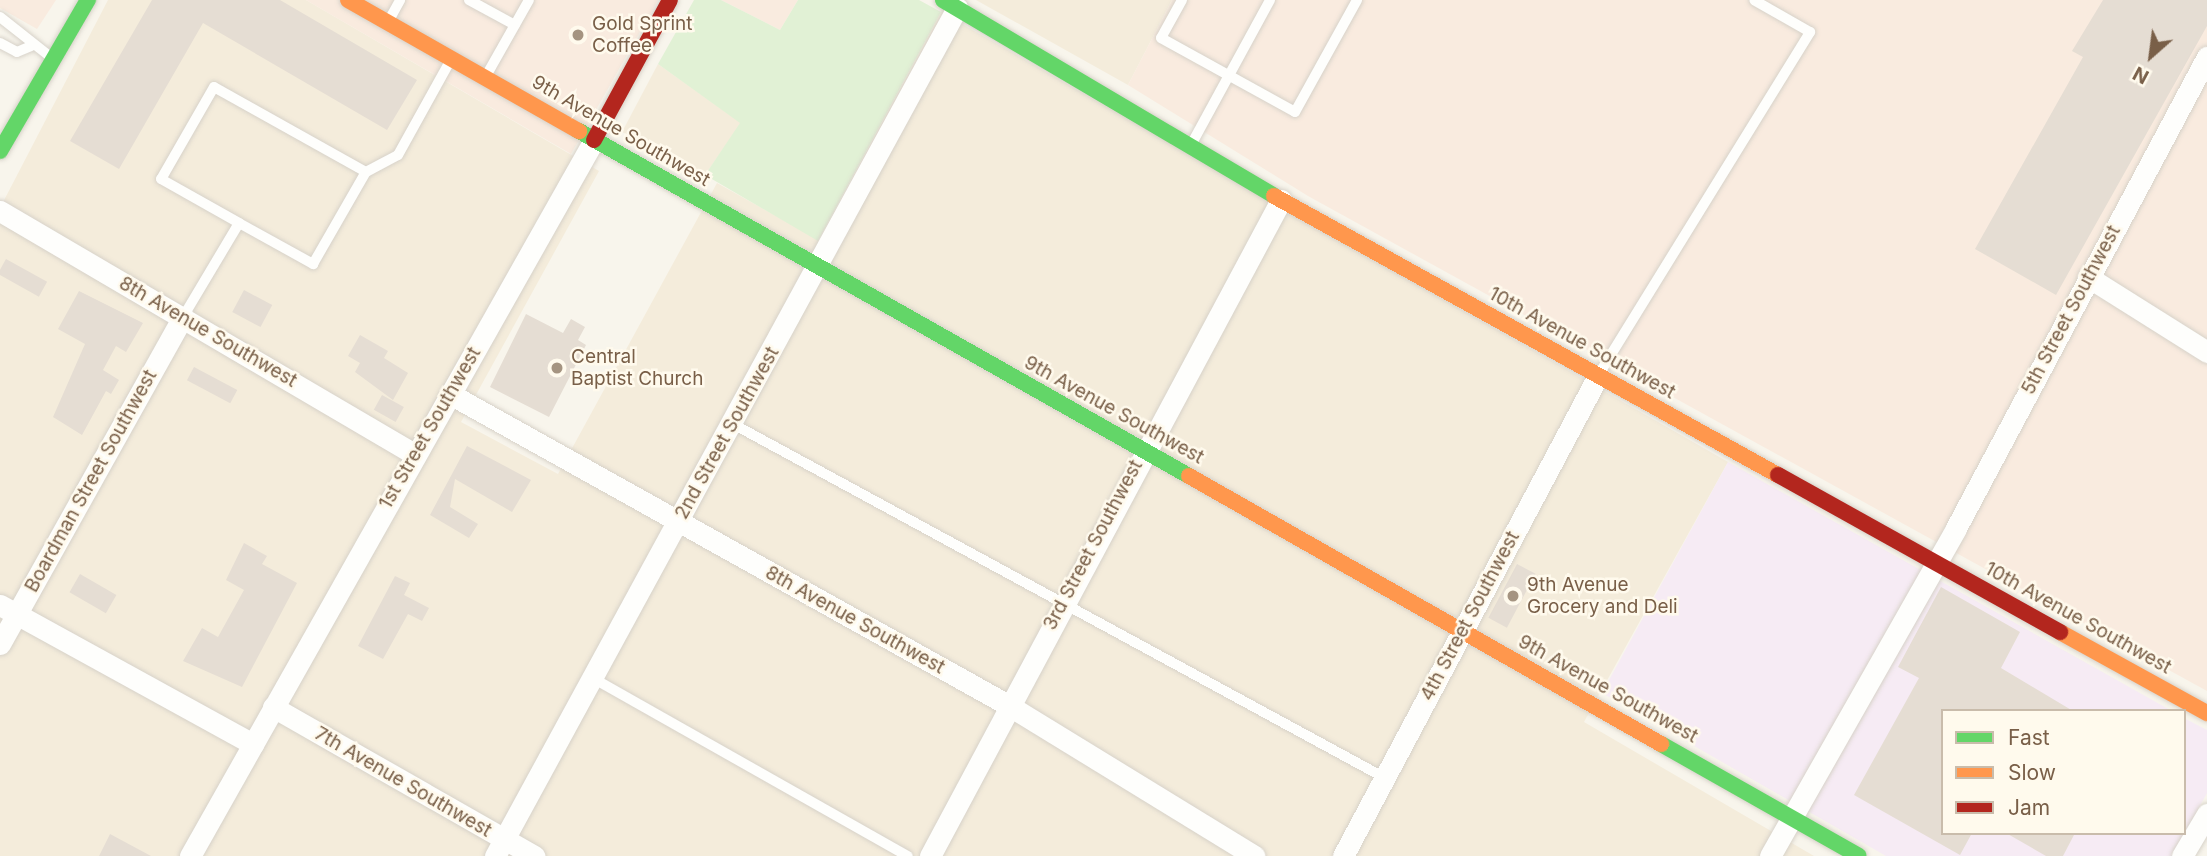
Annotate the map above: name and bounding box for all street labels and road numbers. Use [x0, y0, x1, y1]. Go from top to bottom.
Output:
street label: 9th Avenue Southwest [528, 71, 714, 191]
street label: 5th Street Southwest [2017, 222, 2125, 398]
street label: 8th Avenue Southwest [115, 272, 301, 392]
street label: 10th Avenue Southwest [1485, 282, 1679, 404]
street label: 1st Street Southwest [374, 343, 486, 513]
street label: 2nd Street Southwest [670, 343, 784, 523]
street label: 9th Avenue Southwest [1020, 351, 1208, 469]
street label: Boardman Street Southwest [20, 366, 162, 596]
street label: 3rd Street Southwest [1038, 456, 1148, 634]
street label: 4th Street Southwest [1416, 527, 1524, 705]
street label: 10th Avenue Southwest [1981, 557, 2175, 679]
street label: 8th Avenue Southwest [761, 561, 949, 679]
street label: 9th Avenue Southwest [1514, 630, 1702, 748]
street label: 7th Avenue Southwest [311, 722, 495, 842]

